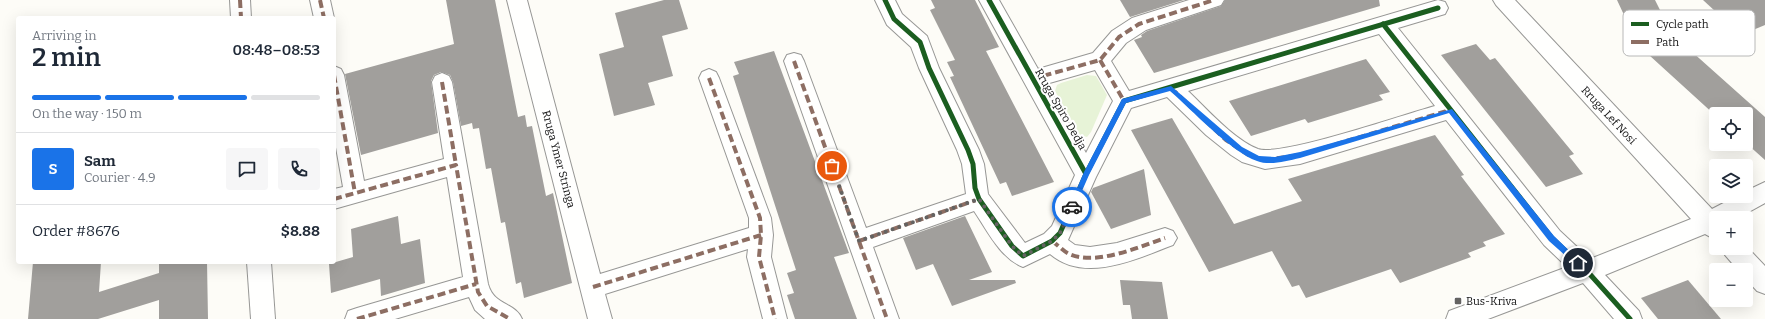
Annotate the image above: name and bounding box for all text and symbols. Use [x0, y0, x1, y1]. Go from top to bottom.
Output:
legend [1623, 10, 1755, 56]
text: Cycle path [1656, 18, 1709, 31]
text: Arriving in [32, 28, 97, 43]
text: Path [1656, 36, 1679, 49]
text: 08:48–08:53 [232, 41, 320, 59]
text: 2 min [32, 42, 101, 73]
street label: Rruga Spiro Dedja [1032, 66, 1089, 152]
street label: Rruga Lef Nosi [1579, 84, 1639, 147]
text: On the way · 150 m [32, 106, 142, 121]
map controls [1709, 107, 1753, 307]
button: locate [1709, 107, 1753, 151]
street label: Rruga Ymer Stringa [539, 109, 578, 209]
button: chat [226, 148, 268, 190]
button: phone [278, 148, 320, 190]
pin [815, 149, 849, 183]
text: Sam [84, 152, 116, 170]
icon: bag [821, 155, 843, 177]
button: layers [1709, 159, 1753, 203]
text: S [48, 160, 58, 178]
text: Courier · 4.9 [84, 170, 156, 185]
courier [1052, 187, 1092, 227]
icon: car [1061, 196, 1083, 218]
button: + [1709, 211, 1753, 255]
text: Order #8676 [32, 222, 120, 240]
text: $8.88 [281, 222, 320, 240]
pin [1561, 246, 1595, 280]
icon: home [1567, 252, 1589, 274]
button: − [1709, 263, 1753, 307]
place label: Bus-Kriva [1466, 295, 1517, 308]
marker: Bus-Kriva [1453, 296, 1463, 306]

